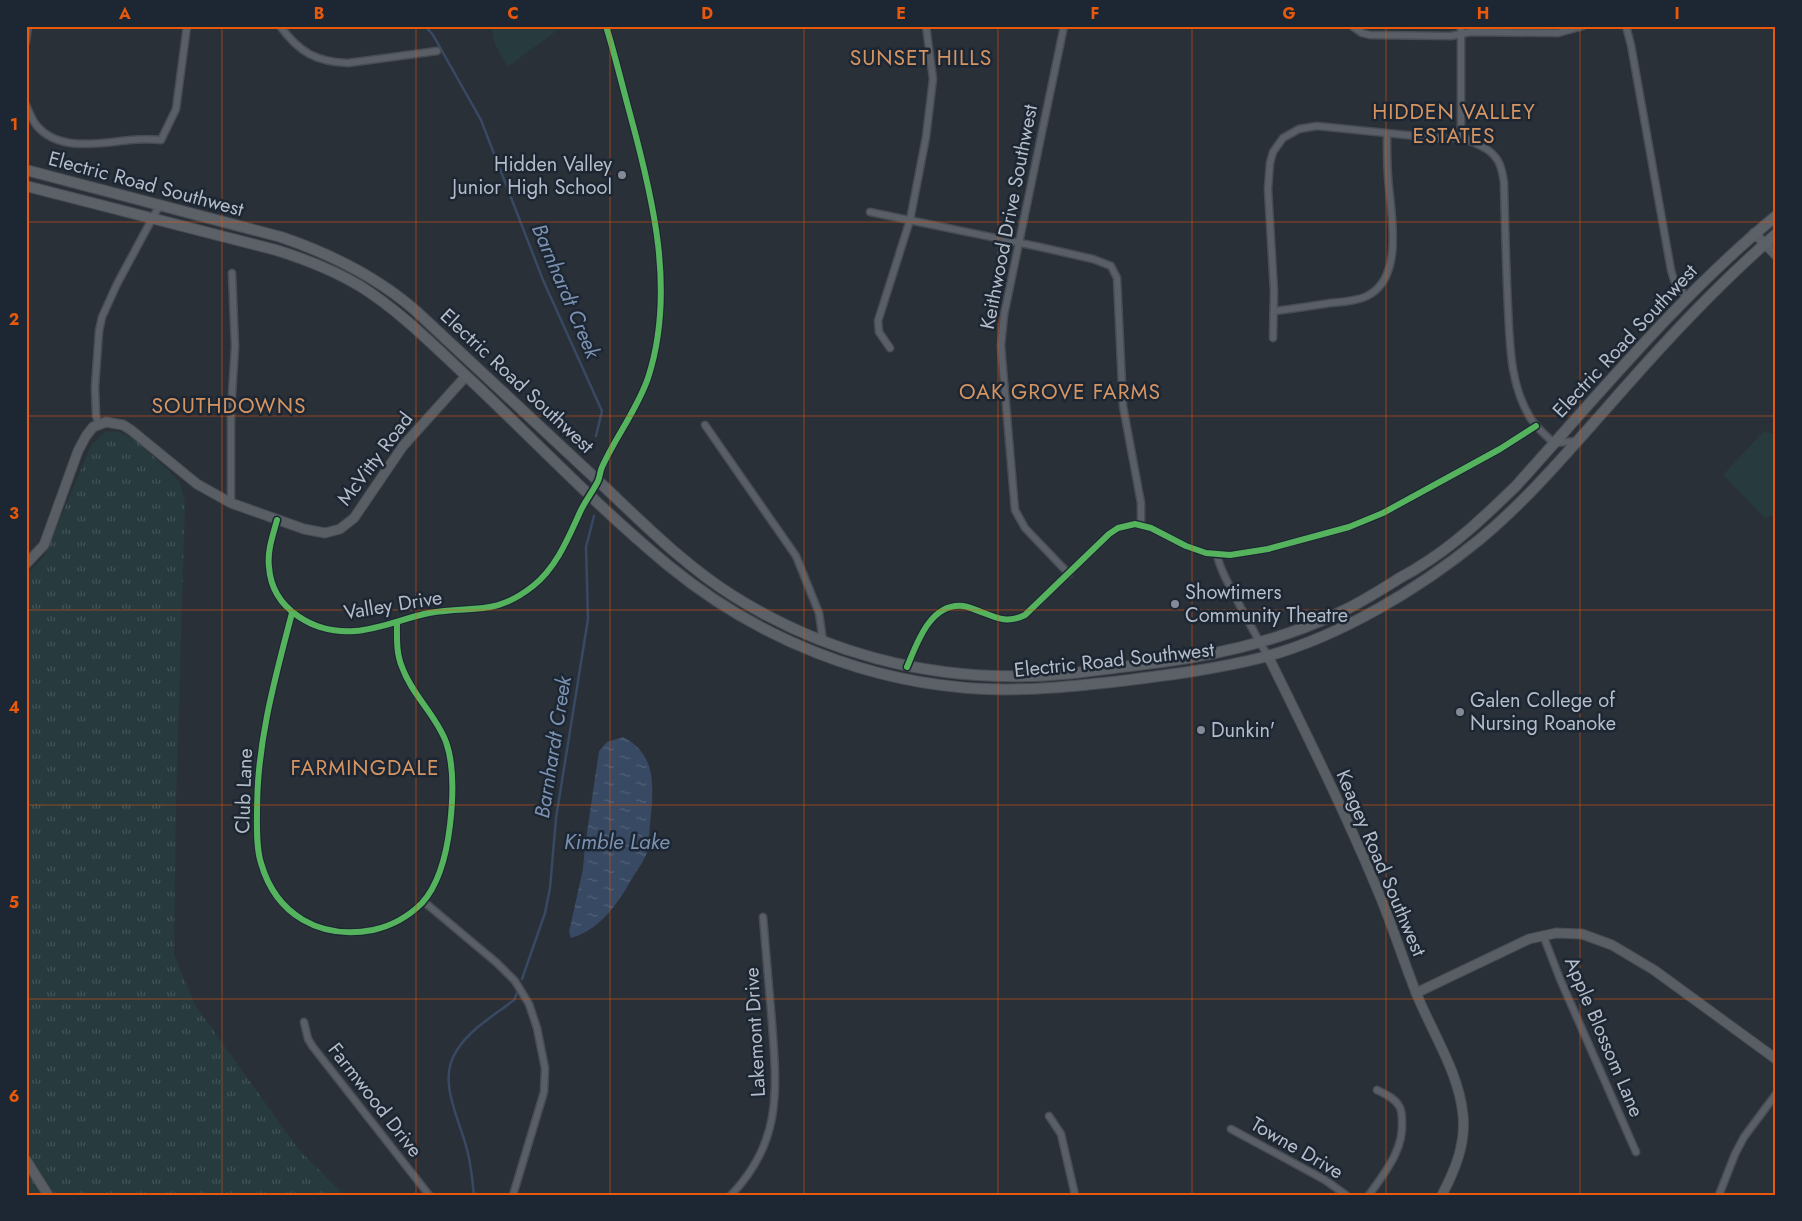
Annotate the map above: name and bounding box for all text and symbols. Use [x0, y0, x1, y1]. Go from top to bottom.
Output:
text: A [118, 2, 131, 25]
text: B [314, 2, 324, 25]
text: C [507, 2, 519, 25]
text: D [701, 2, 713, 25]
text: E [896, 2, 906, 25]
text: F [1091, 2, 1099, 25]
text: G [1282, 2, 1296, 25]
text: H [1477, 2, 1489, 25]
text: I [1674, 2, 1680, 25]
district label: SUNSET HILLS [850, 43, 992, 73]
district label: HIDDEN VALLEY ESTATES [1372, 97, 1536, 151]
street label: Keithwood Drive Southwest [973, 102, 1045, 332]
text: 1 [10, 113, 18, 136]
street label: Electric Road Southwest [45, 144, 247, 224]
place label: Hidden Valley Junior High School [449, 150, 612, 202]
marker: Hidden Valley Junior High School [616, 169, 628, 181]
water label: Barnhardt Creek [524, 219, 608, 364]
street label: Electric Road Southwest [1546, 257, 1704, 424]
street label: Electric Road Southwest [434, 302, 601, 460]
text: 2 [9, 308, 19, 331]
district label: OAK GROVE FARMS [959, 377, 1161, 407]
district label: SOUTHDOWNS [152, 391, 306, 421]
street label: McVitty Road [330, 406, 420, 512]
text: 3 [9, 502, 19, 525]
place label: Showtimers Community Theatre [1185, 578, 1348, 630]
street label: Valley Drive [342, 583, 444, 627]
marker: Showtimers Community Theatre [1169, 598, 1181, 610]
street label: Electric Road Southwest [1013, 635, 1216, 685]
water label: Barnhardt Creek [527, 673, 579, 820]
place label: Galen College of Nursing Roanoke [1470, 686, 1616, 738]
text: 4 [8, 696, 20, 719]
marker: Galen College of Nursing Roanoke [1454, 706, 1466, 718]
place label: Dunkin' [1211, 716, 1275, 745]
marker: Dunkin' [1195, 724, 1207, 736]
street label: Club Lane [228, 748, 260, 834]
district label: FARMINGDALE [291, 753, 439, 783]
street label: Keagey Road Southwest [1329, 765, 1433, 961]
water label: Kimble Lake [564, 827, 670, 857]
text: 5 [9, 891, 19, 914]
street label: Apple Blossom Lane [1557, 952, 1651, 1122]
street label: Lakemont Drive [737, 966, 773, 1098]
street label: Farmwood Drive [321, 1037, 429, 1163]
text: 6 [9, 1085, 19, 1108]
street label: Towne Drive [1245, 1110, 1349, 1186]

